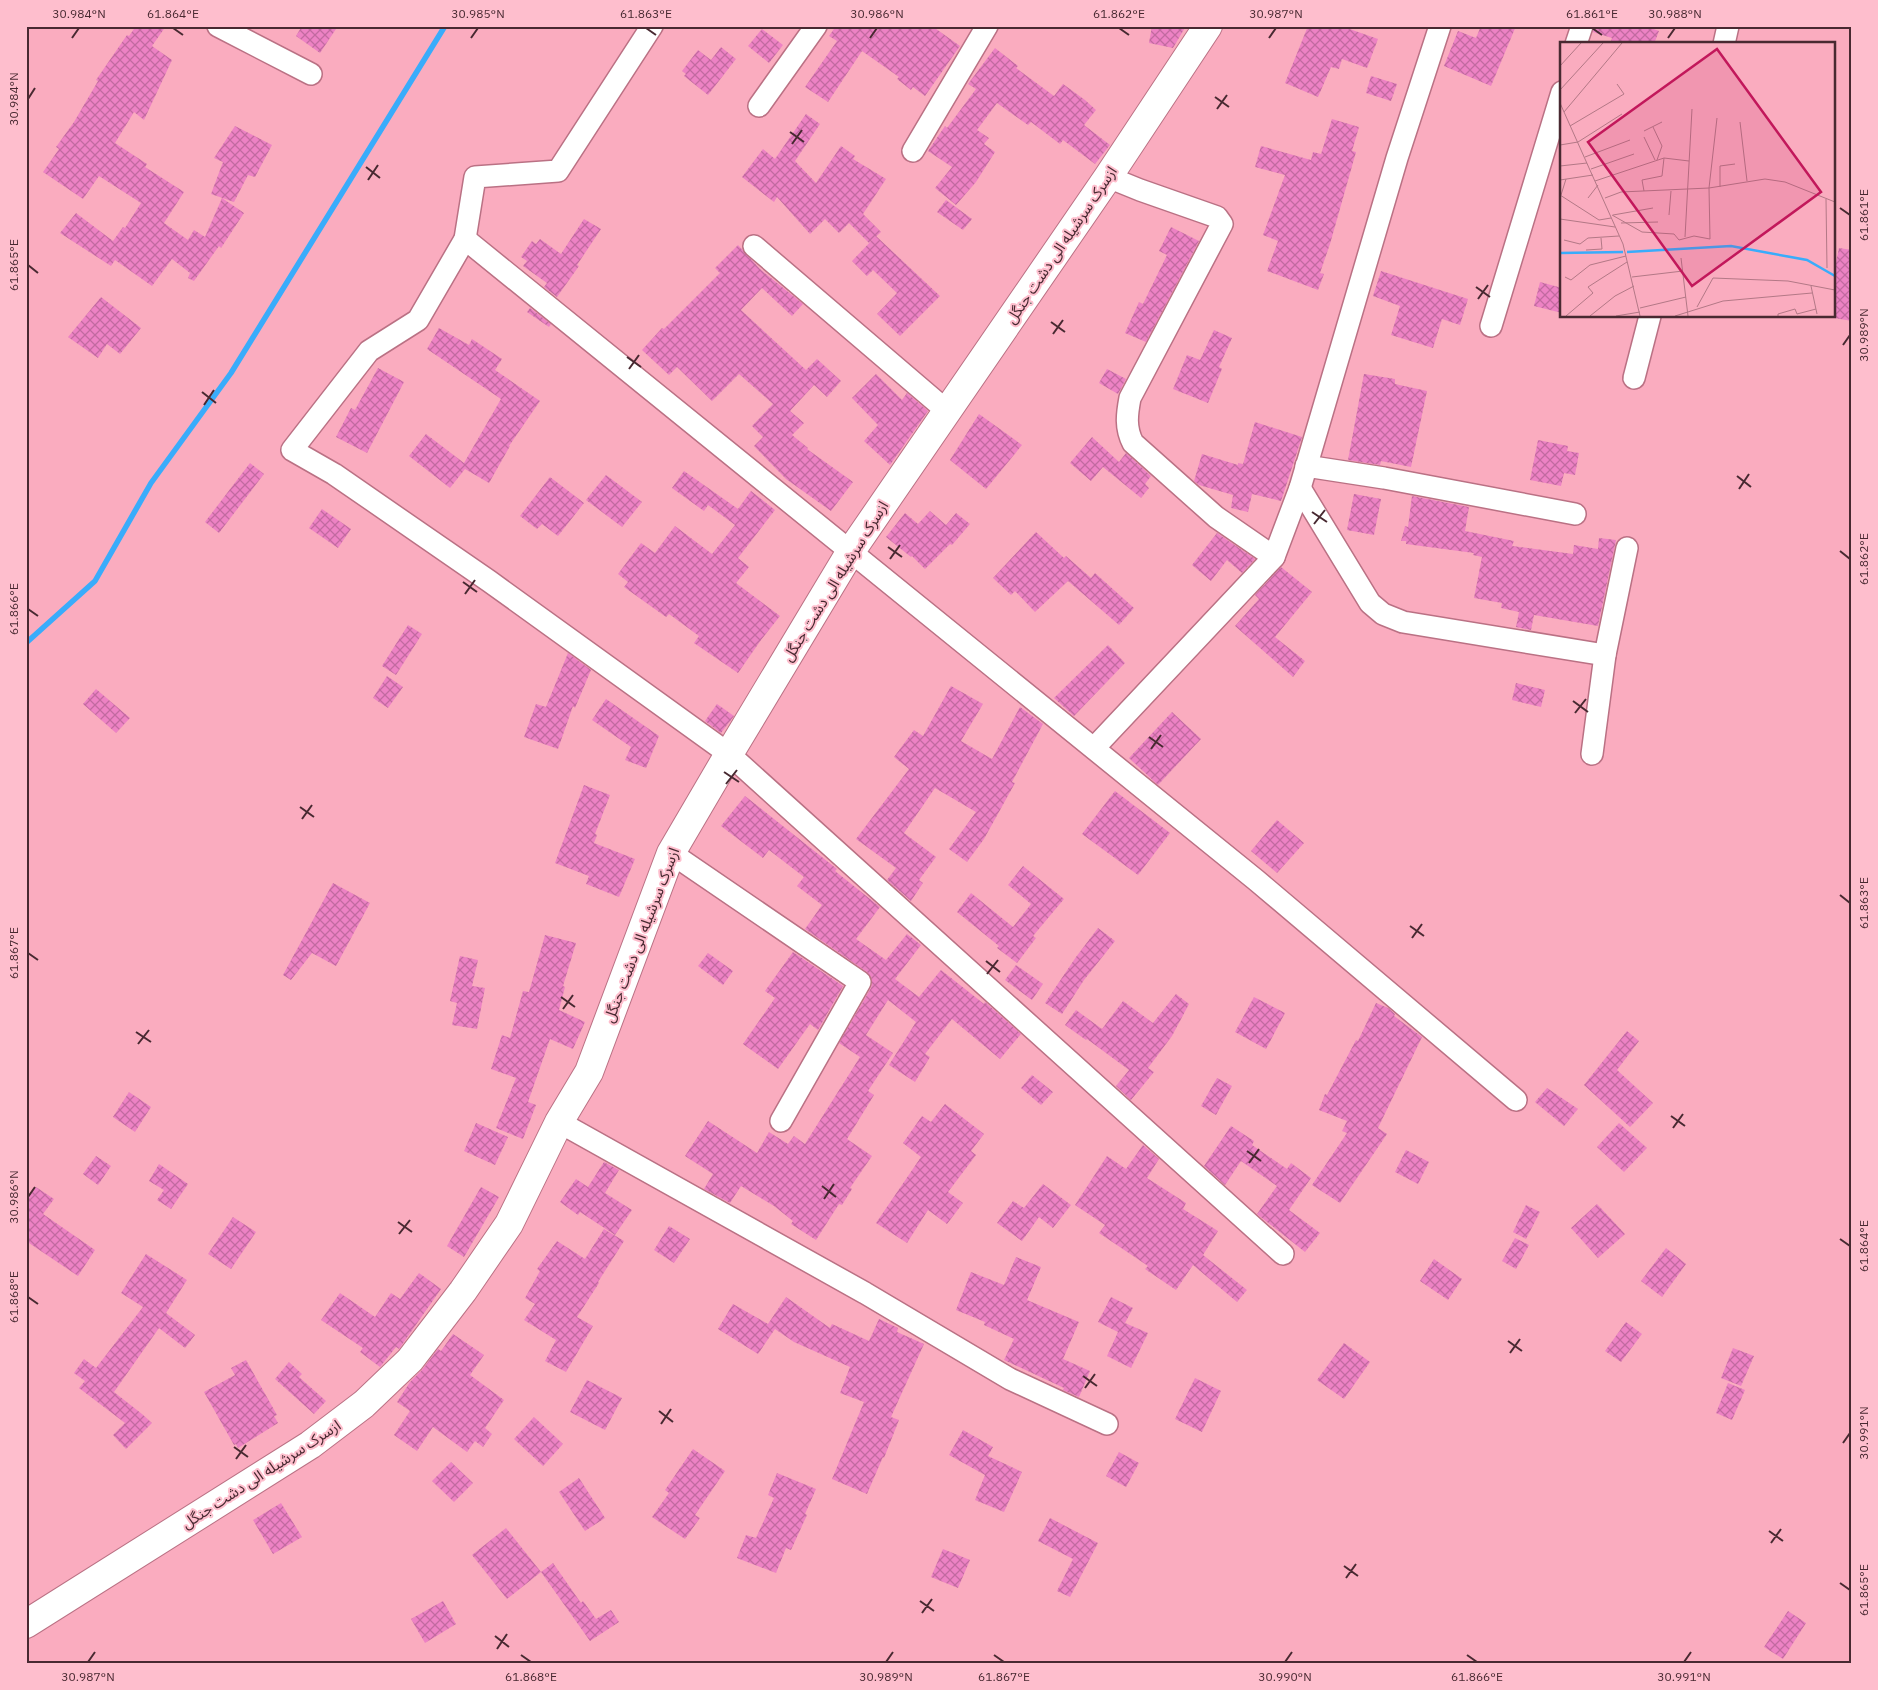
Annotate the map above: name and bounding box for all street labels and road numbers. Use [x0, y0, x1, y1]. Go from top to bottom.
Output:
street label: ازسرک سرشیله الی دشت جنگل [1001, 163, 1121, 327]
street label: ازسرک سرشیله الی دشت جنگل [778, 497, 892, 665]
street label: ازسرک سرشیله الی دشت جنگل [599, 845, 683, 1025]
street label: ازسرک سرشیله الی دشت جنگل [178, 1415, 344, 1533]

